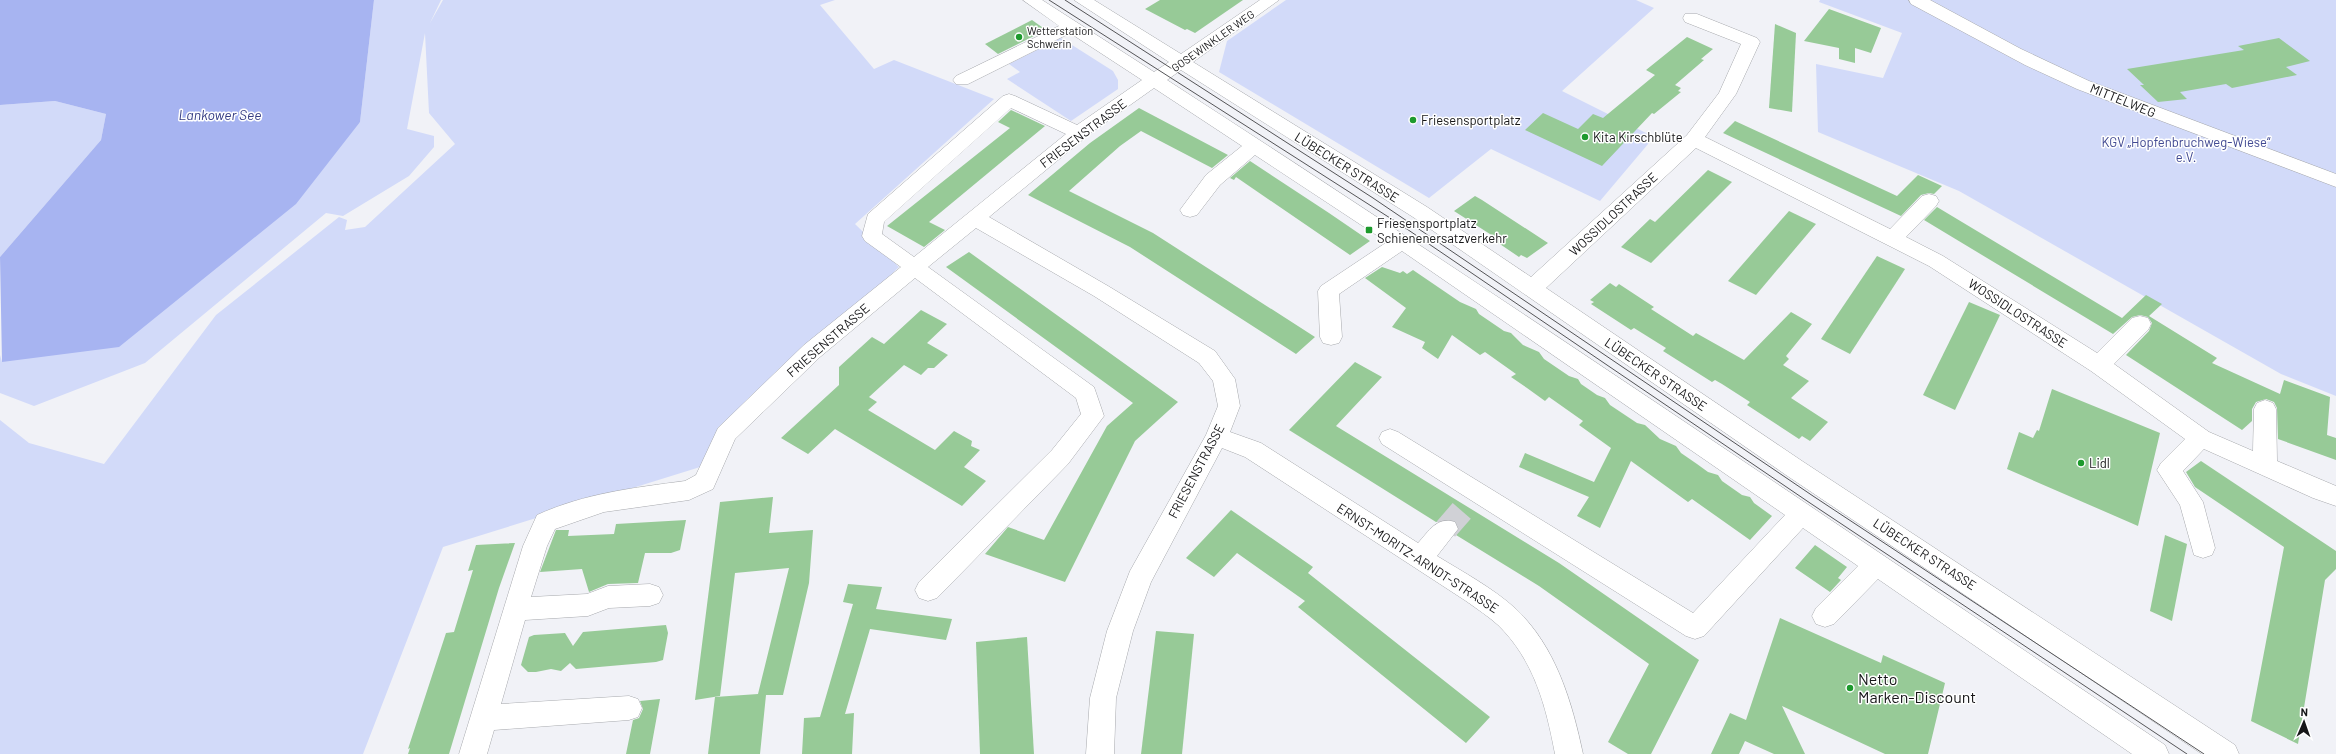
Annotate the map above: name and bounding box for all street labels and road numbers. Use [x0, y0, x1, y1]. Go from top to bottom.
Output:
street label: GOSEWINKLER WEG [1169, 7, 1257, 74]
street label: MITTELWEG [2088, 80, 2158, 120]
street label: FRIESENSTRASSE [1036, 95, 1130, 171]
street label: LÜBECKER STRASSE [1292, 128, 1402, 206]
street label: WOSSIDLOSTRASSE [1566, 169, 1661, 259]
street label: WOSSIDLOSTRASSE [1965, 275, 2071, 351]
street label: FRIESENSTRASSE [783, 300, 873, 380]
street label: LÜBECKER STRASSE [1602, 334, 1710, 414]
street label: FRIESENSTRASSE [1164, 421, 1228, 521]
street label: ERNST-MORITZ-ARNDT-STRASSE [1334, 500, 1502, 616]
street label: LÜBECKER STRASSE [1870, 515, 1980, 593]

